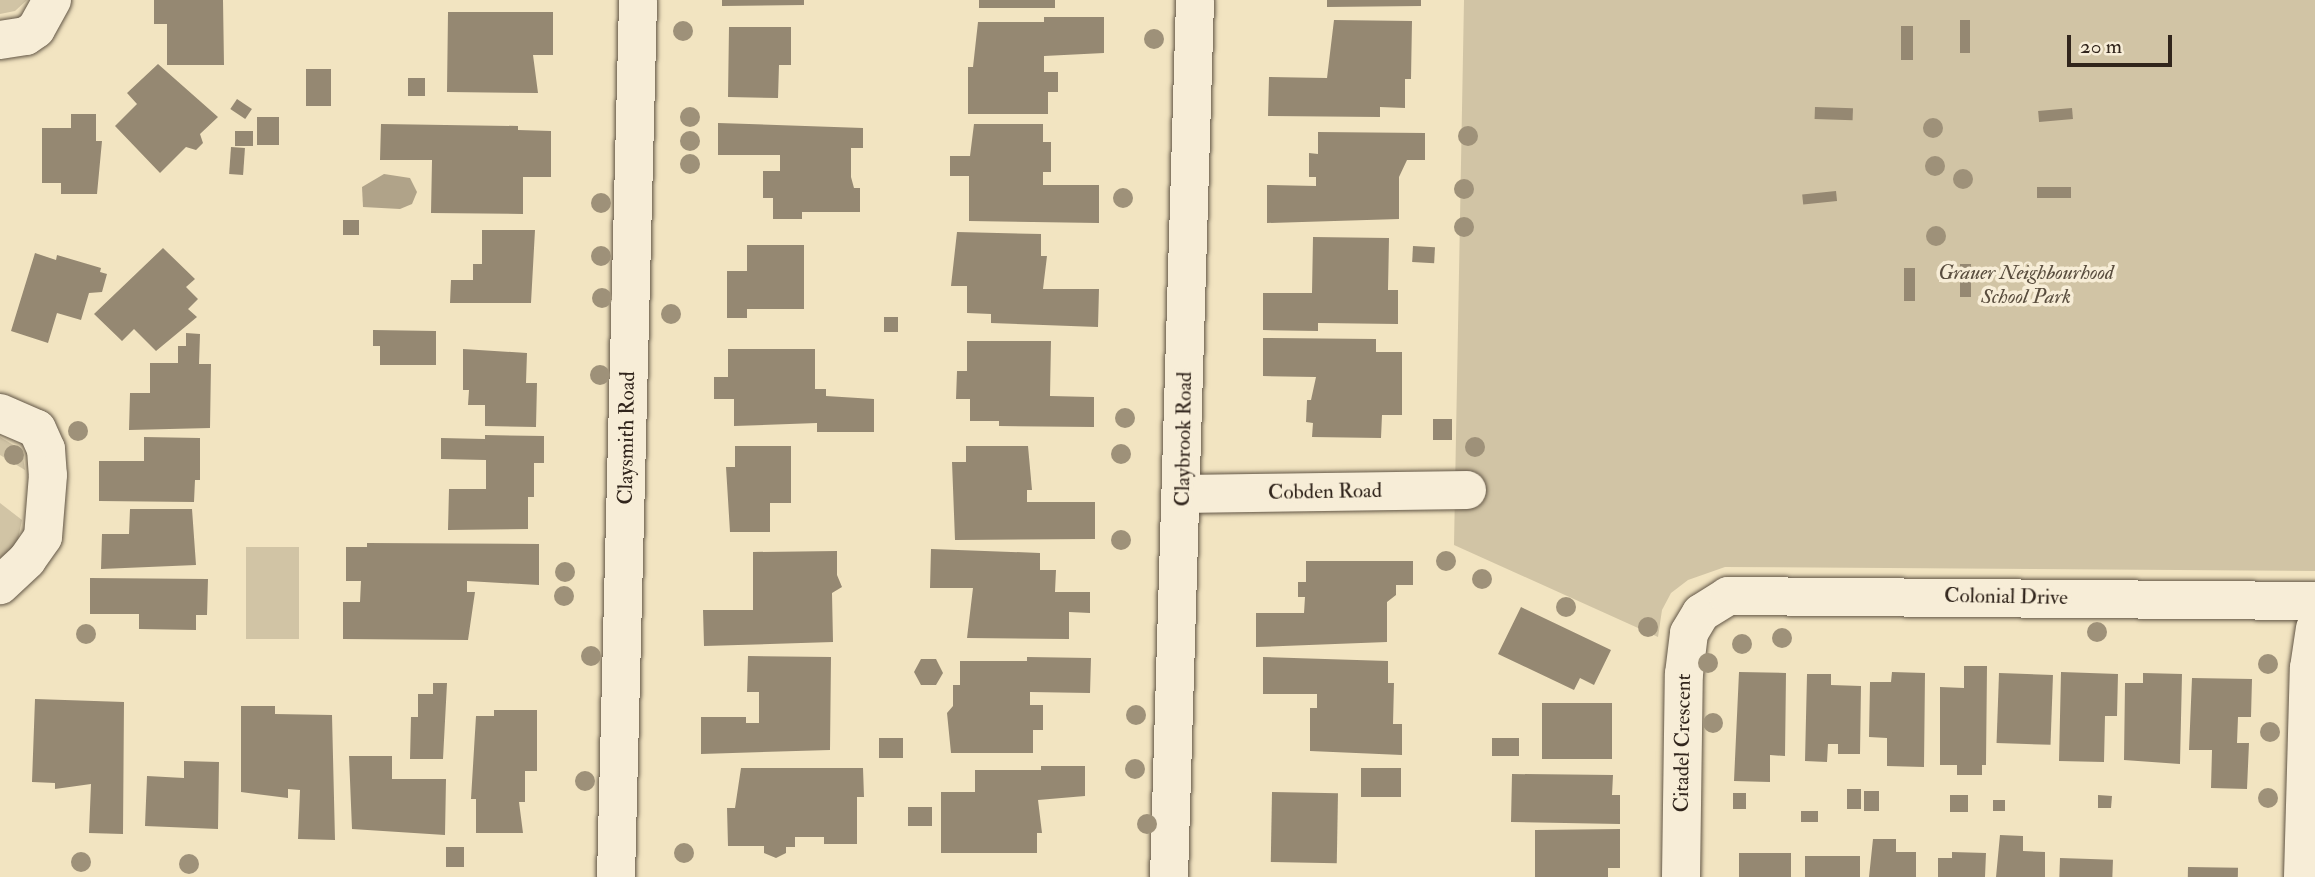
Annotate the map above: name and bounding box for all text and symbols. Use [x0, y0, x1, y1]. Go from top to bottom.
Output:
scale bar [2070, 21, 2175, 65]
text: 20 m [2080, 33, 2122, 60]
park label: Grauer Neighbourhood School Park [1938, 260, 2114, 310]
street label: Claysmith Road [613, 371, 641, 505]
street label: Claybrook Road [1170, 371, 1198, 507]
street label: Cobden Road [1268, 478, 1382, 506]
street label: Colonial Drive [1944, 583, 2068, 611]
street label: Citadel Crescent [1669, 673, 1697, 813]

